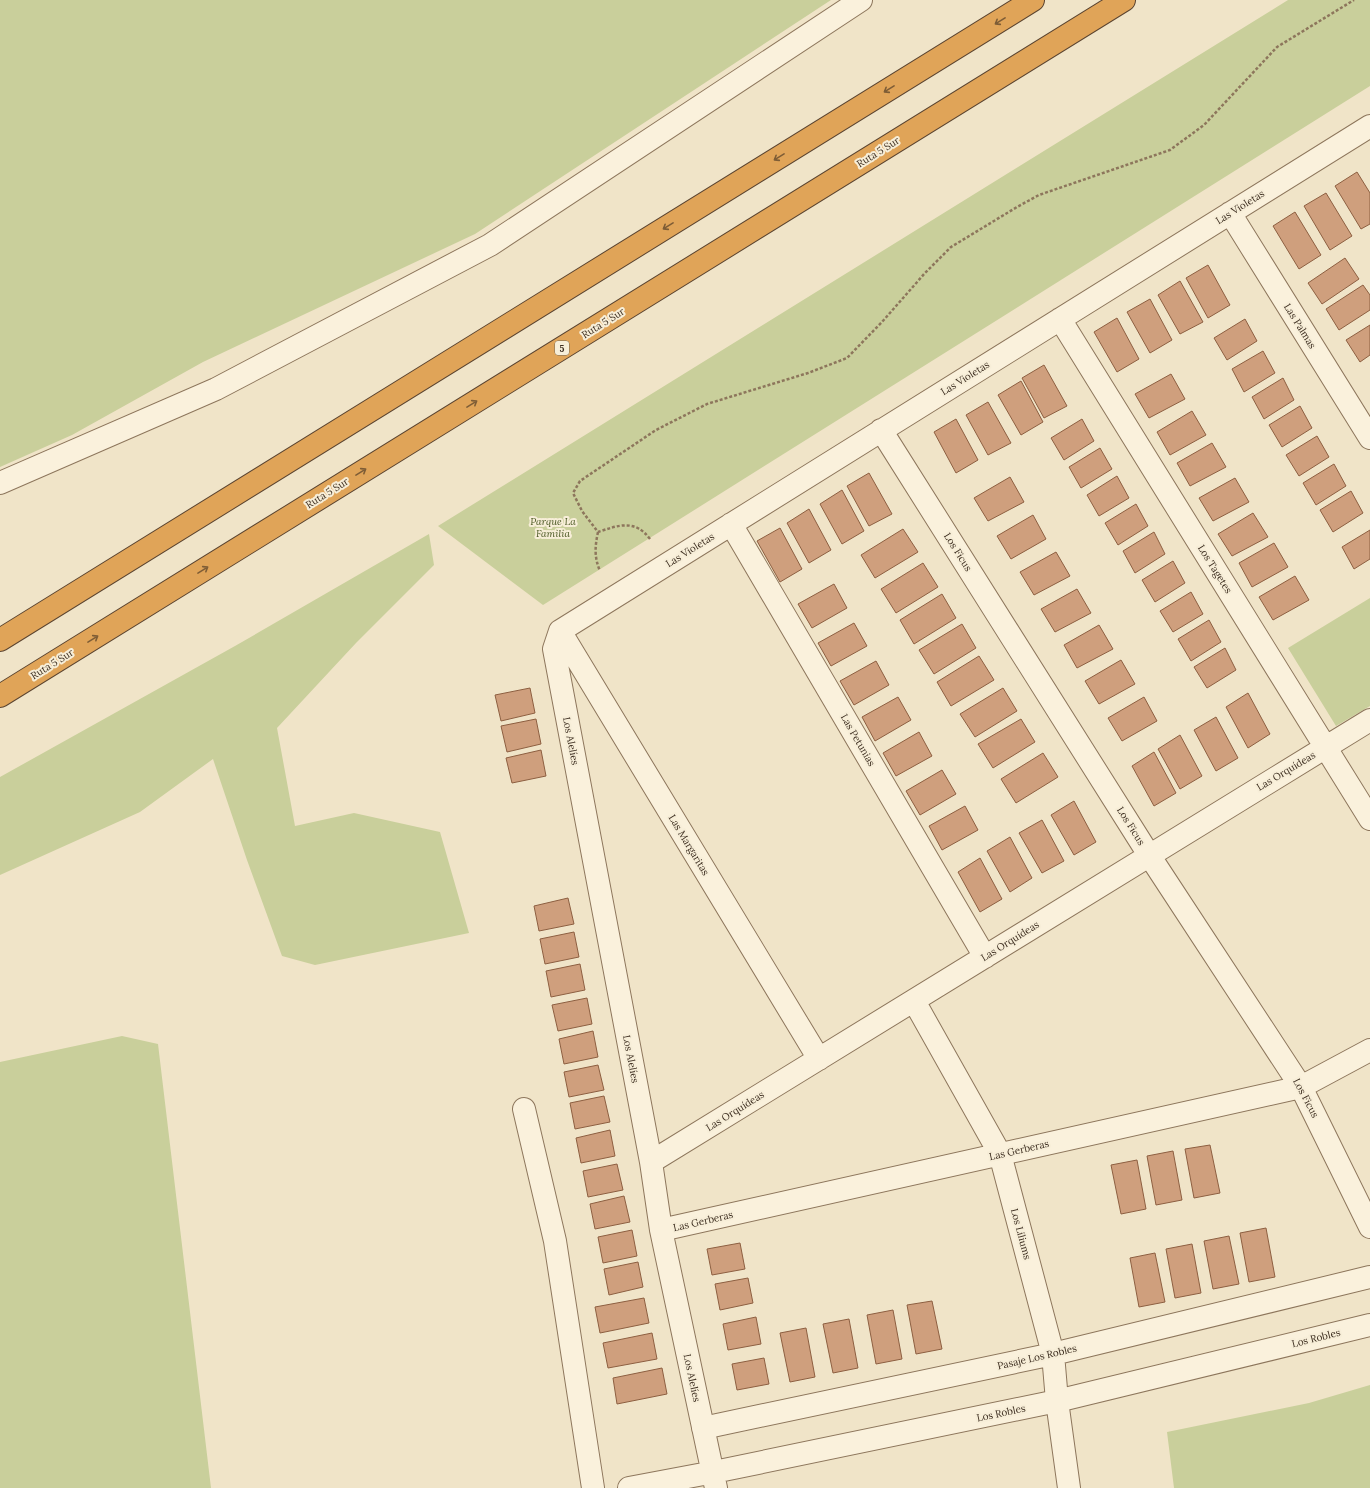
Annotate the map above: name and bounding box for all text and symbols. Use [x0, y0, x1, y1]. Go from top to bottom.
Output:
one-way arrow [994, 17, 1006, 25]
one-way arrow [884, 85, 895, 93]
street label: Ruta 5 Sur [854, 133, 902, 170]
one-way arrow [773, 154, 785, 162]
street label: Las Violetas [1213, 187, 1267, 227]
one-way arrow [663, 222, 674, 230]
street label: Las Palmas [1281, 301, 1319, 351]
street label: Ruta 5 Sur [579, 304, 627, 341]
road number: 5 [555, 341, 569, 355]
street label: Las Violetas [938, 358, 992, 398]
one-way arrow [466, 400, 477, 408]
one-way arrow [355, 468, 367, 476]
street label: Ruta 5 Sur [303, 474, 351, 511]
park label: Parque La Familia [530, 515, 576, 540]
street label: Las Violetas [663, 530, 717, 570]
street label: Los Ficus [941, 530, 975, 574]
street label: Los Tagetes [1195, 542, 1235, 596]
one-way arrow [197, 566, 209, 574]
one-way arrow [87, 634, 99, 642]
street label: Ruta 5 Sur [28, 645, 76, 682]
street label: Las Petunias [838, 712, 878, 769]
street label: Los Alelíes [560, 716, 582, 767]
street label: Las Orquídeas [1254, 748, 1318, 794]
street label: Los Ficus [1114, 804, 1148, 848]
street label: Las Margaritas [666, 812, 712, 878]
street label: Las Orquídeas [978, 918, 1042, 964]
street label: Los Alelíes [620, 1034, 642, 1085]
street label: Los Ficus [1290, 1076, 1322, 1120]
street label: Las Orquídeas [703, 1088, 767, 1134]
street label: Las Gerberas [988, 1137, 1051, 1163]
street label: Los Liliums [1008, 1207, 1034, 1261]
street label: Las Gerberas [672, 1208, 735, 1234]
street label: Los Robles [1290, 1326, 1342, 1350]
street label: Pasaje Los Robles [996, 1341, 1078, 1372]
street label: Los Alelíes [681, 1353, 704, 1404]
street label: Los Robles [975, 1401, 1027, 1425]

